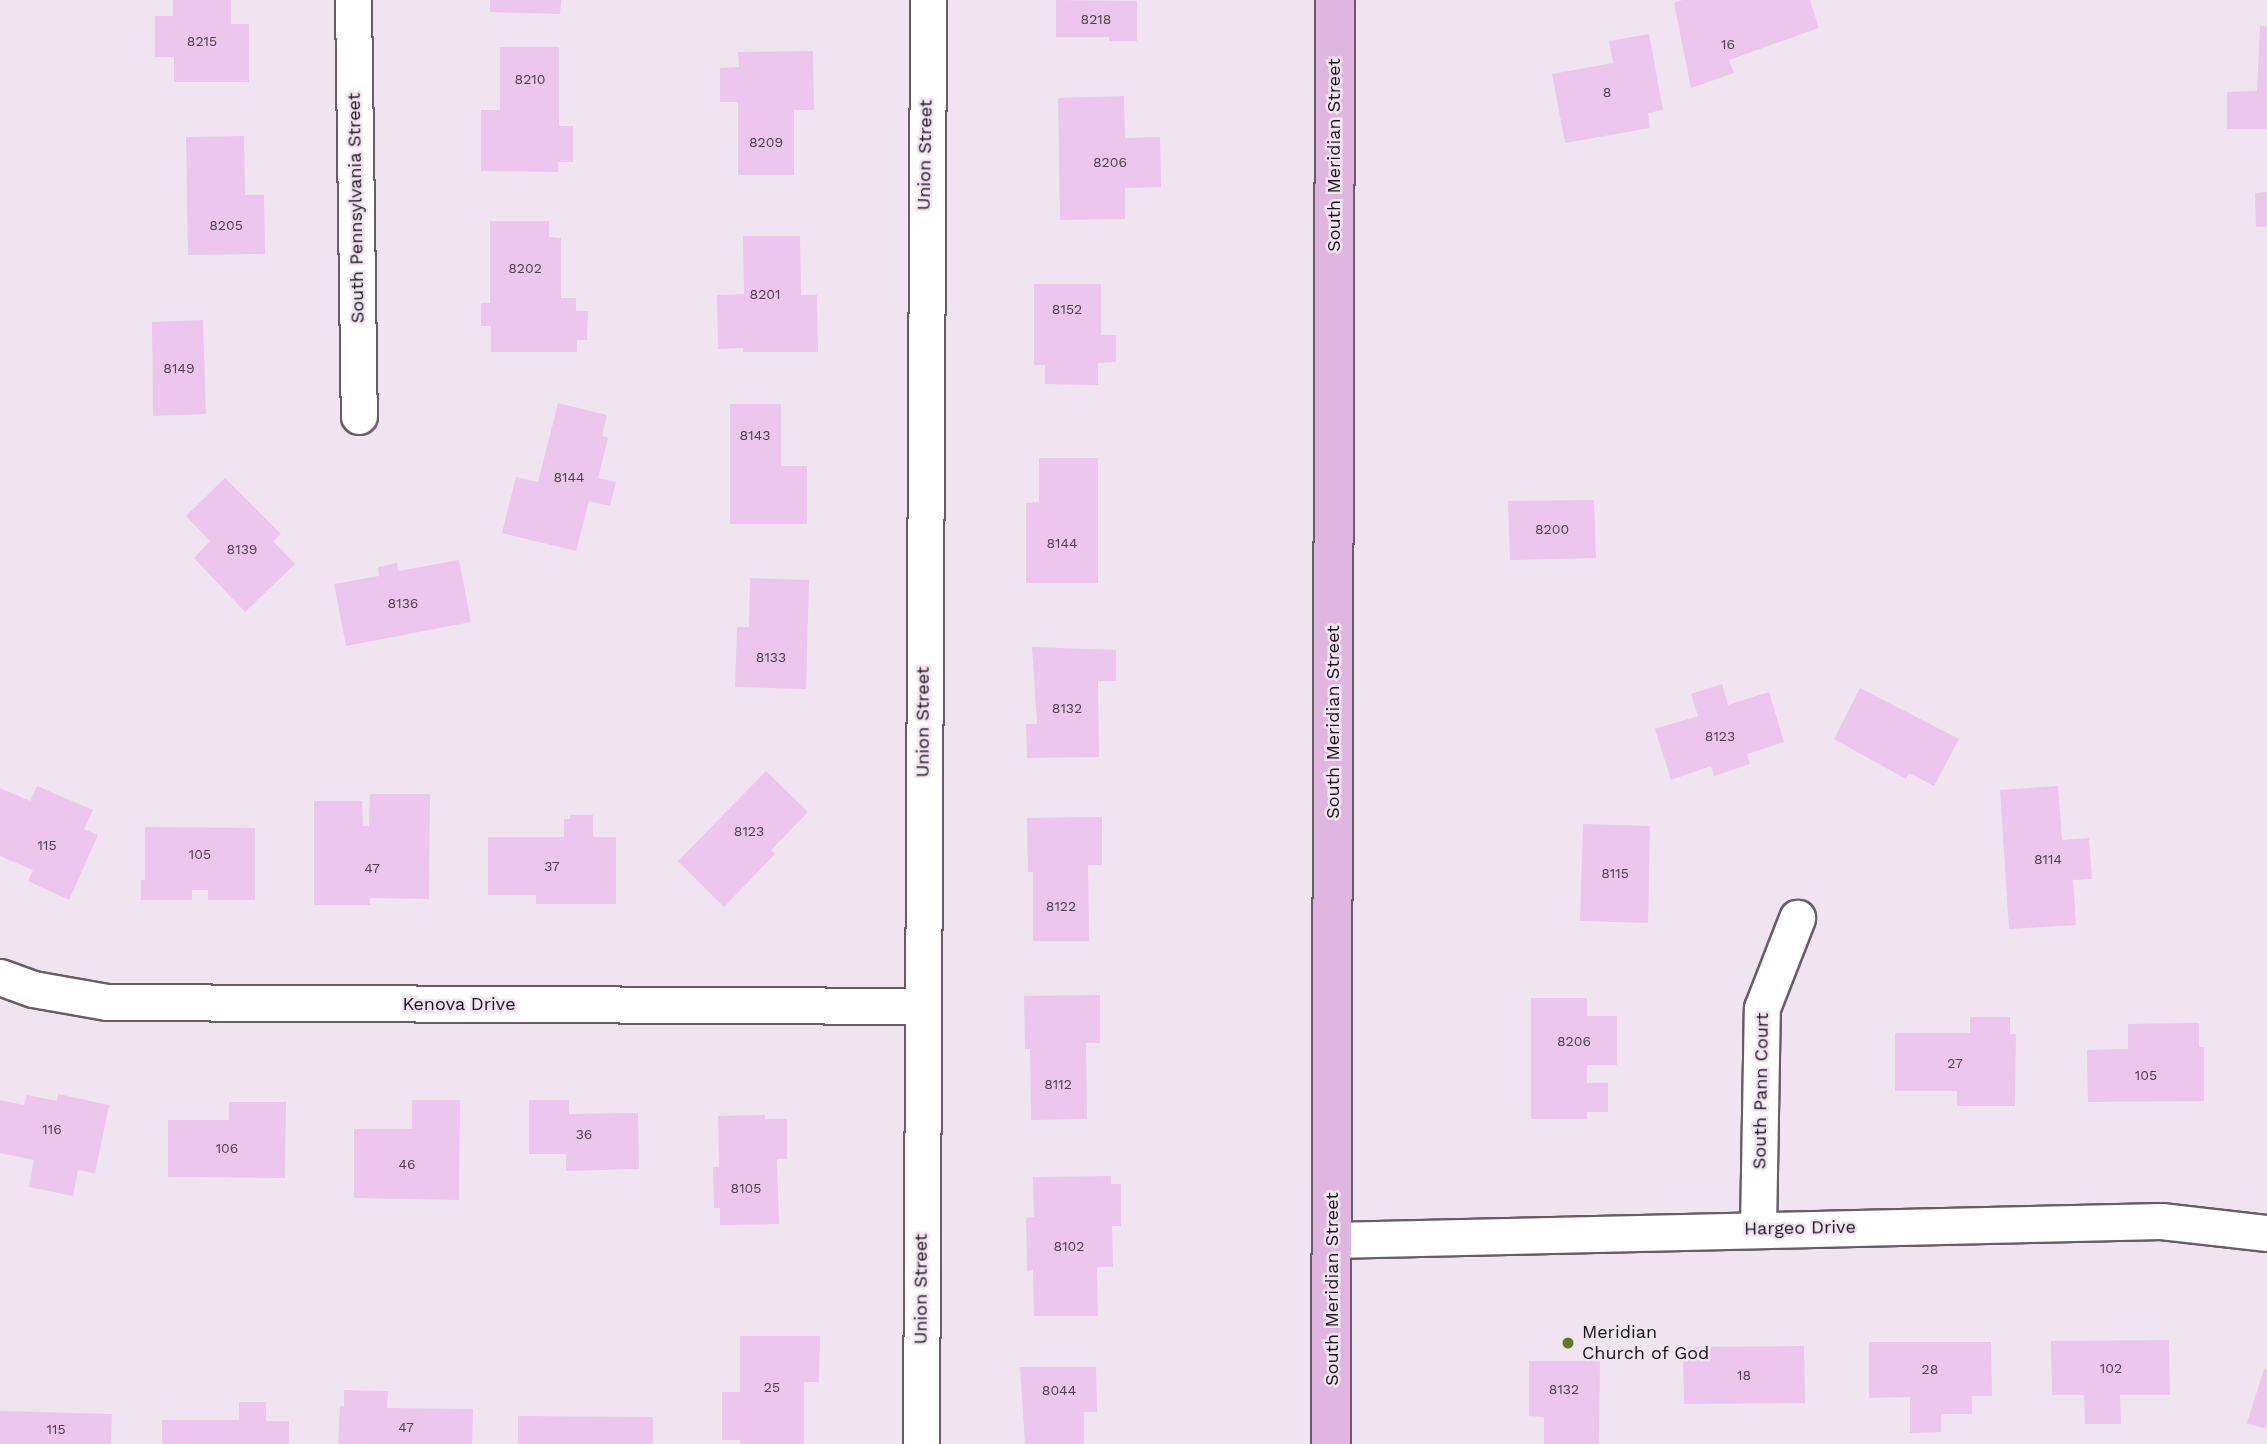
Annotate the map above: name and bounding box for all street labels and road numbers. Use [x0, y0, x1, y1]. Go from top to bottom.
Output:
street label: South Meridian Street [1323, 58, 1345, 252]
street label: South Pennsylvania Street [343, 92, 369, 324]
street label: Union Street [913, 99, 937, 211]
street label: South Meridian Street [1322, 625, 1344, 819]
street label: Union Street [912, 667, 934, 777]
street label: Kenova Drive [402, 993, 516, 1015]
street label: South Pann Court [1749, 1013, 1773, 1169]
street label: South Meridian Street [1321, 1192, 1343, 1386]
street label: Hargeo Drive [1744, 1216, 1856, 1240]
street label: Union Street [910, 1234, 932, 1344]

